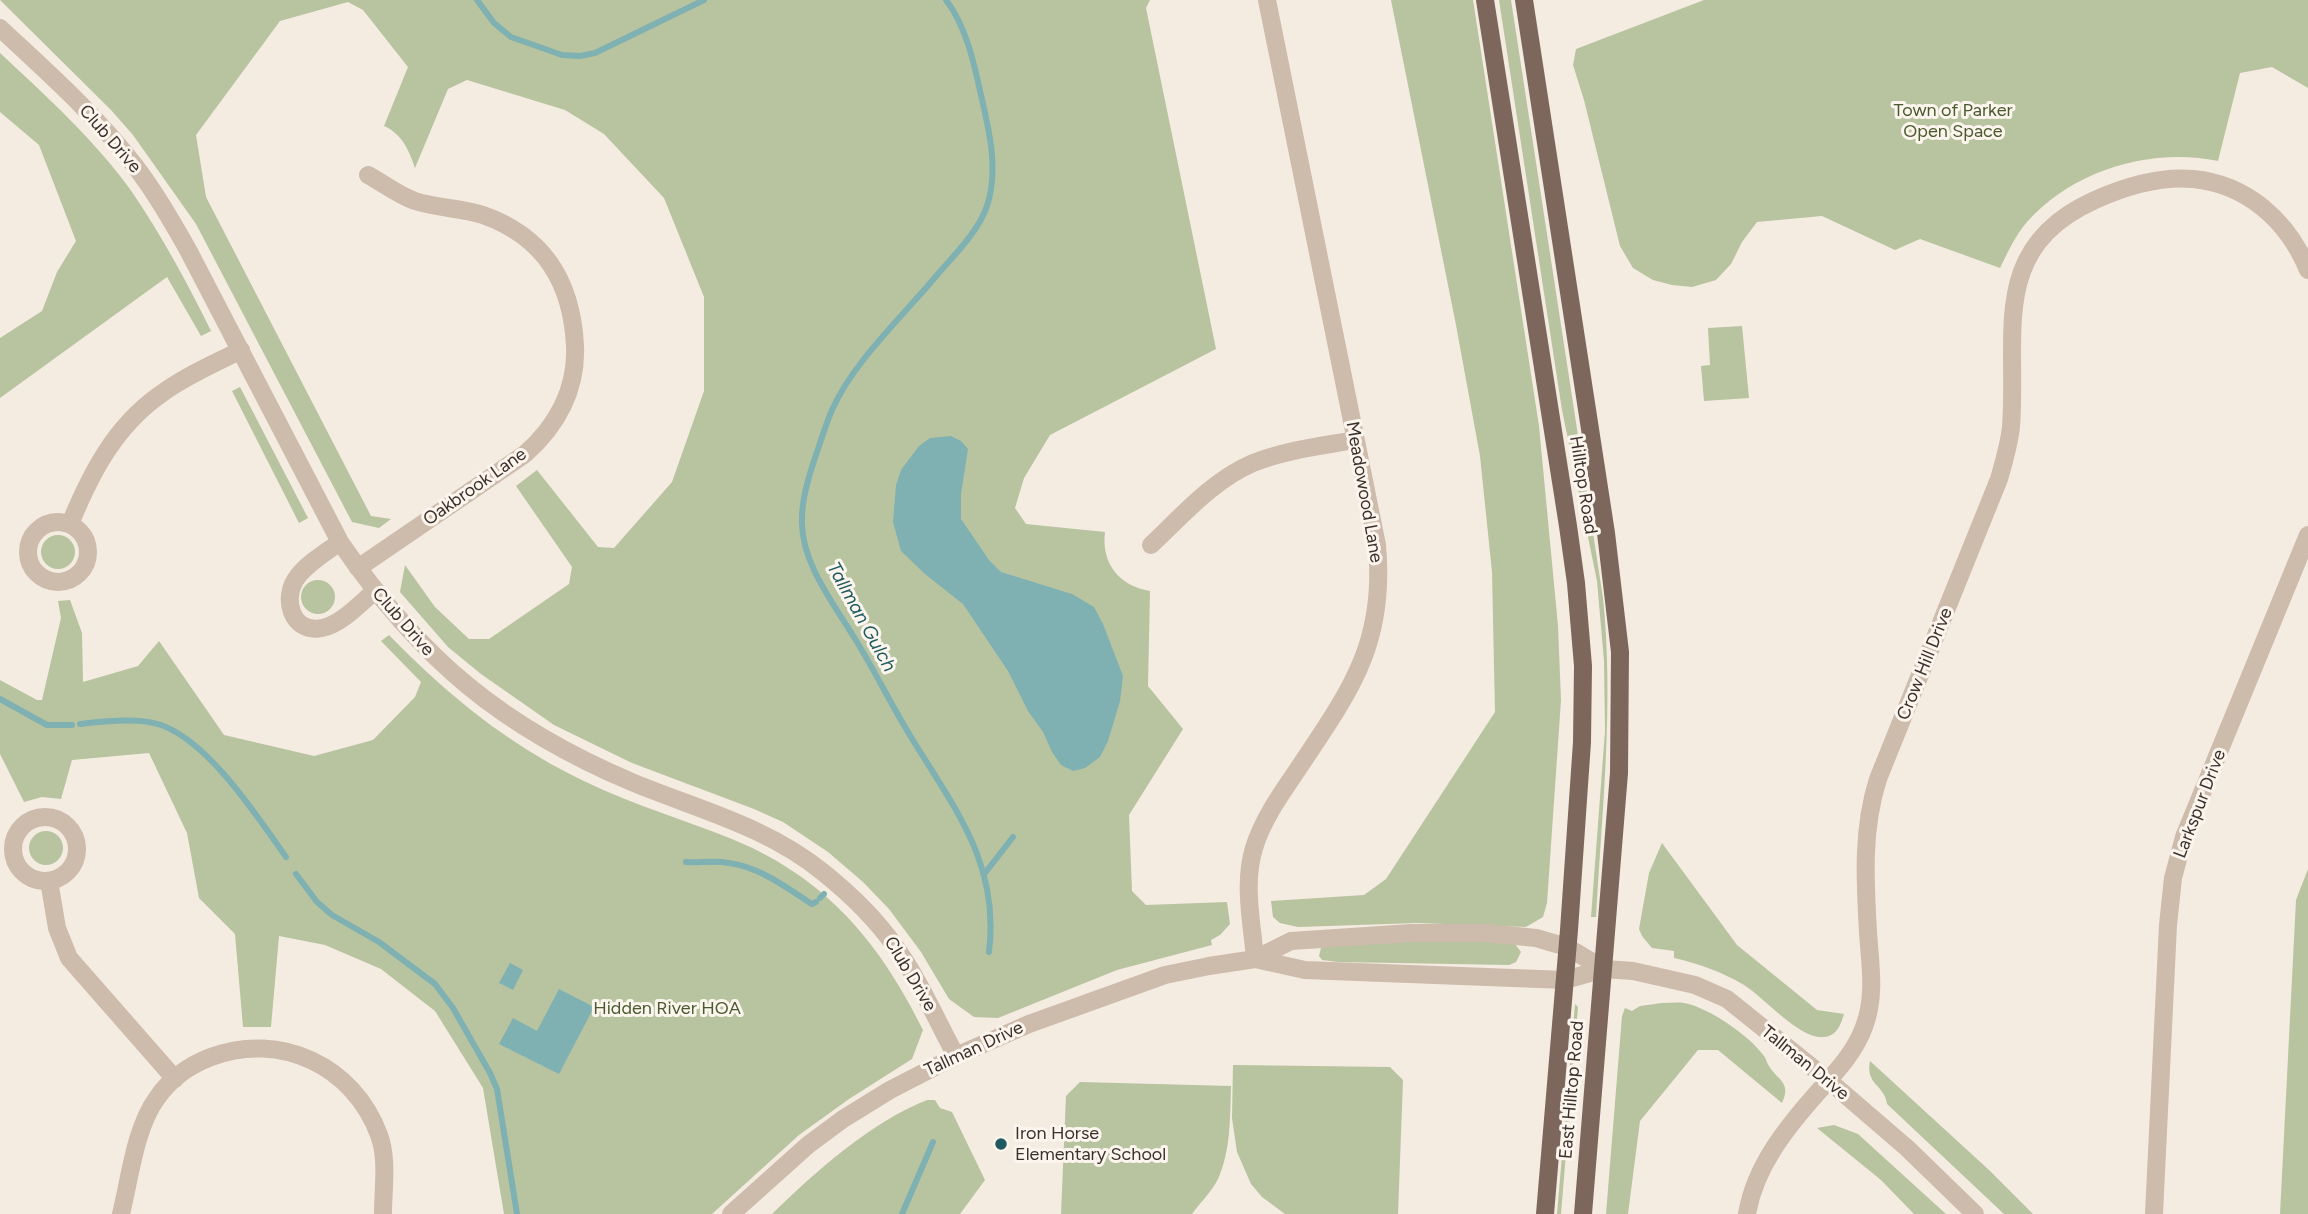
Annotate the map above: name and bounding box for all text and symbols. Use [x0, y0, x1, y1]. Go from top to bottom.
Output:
street label: Club Drive [74, 100, 146, 178]
park label: Town of Parker Open Space [1893, 100, 2013, 142]
street label: Meadowood Lane [1341, 420, 1387, 564]
street label: Hilltop Road [1565, 434, 1601, 536]
street label: Oakbrook Lane [419, 443, 531, 531]
water label: Tallman Gulch [822, 558, 900, 676]
street label: Club Drive [367, 583, 439, 661]
street label: Crow Hill Drive [1893, 605, 1957, 723]
street label: Larkspur Drive [2169, 747, 2231, 861]
street label: Club Drive [879, 933, 941, 1015]
park label: Hidden River HOA [593, 998, 741, 1020]
street label: Tallman Drive [921, 1017, 1027, 1081]
street label: East Hilltop Road [1555, 1020, 1589, 1160]
street label: Tallman Drive [1757, 1021, 1853, 1105]
place label: Iron Horse Elementary School [1015, 1123, 1166, 1166]
marker: Iron Horse Elementary School [993, 1136, 1009, 1152]

